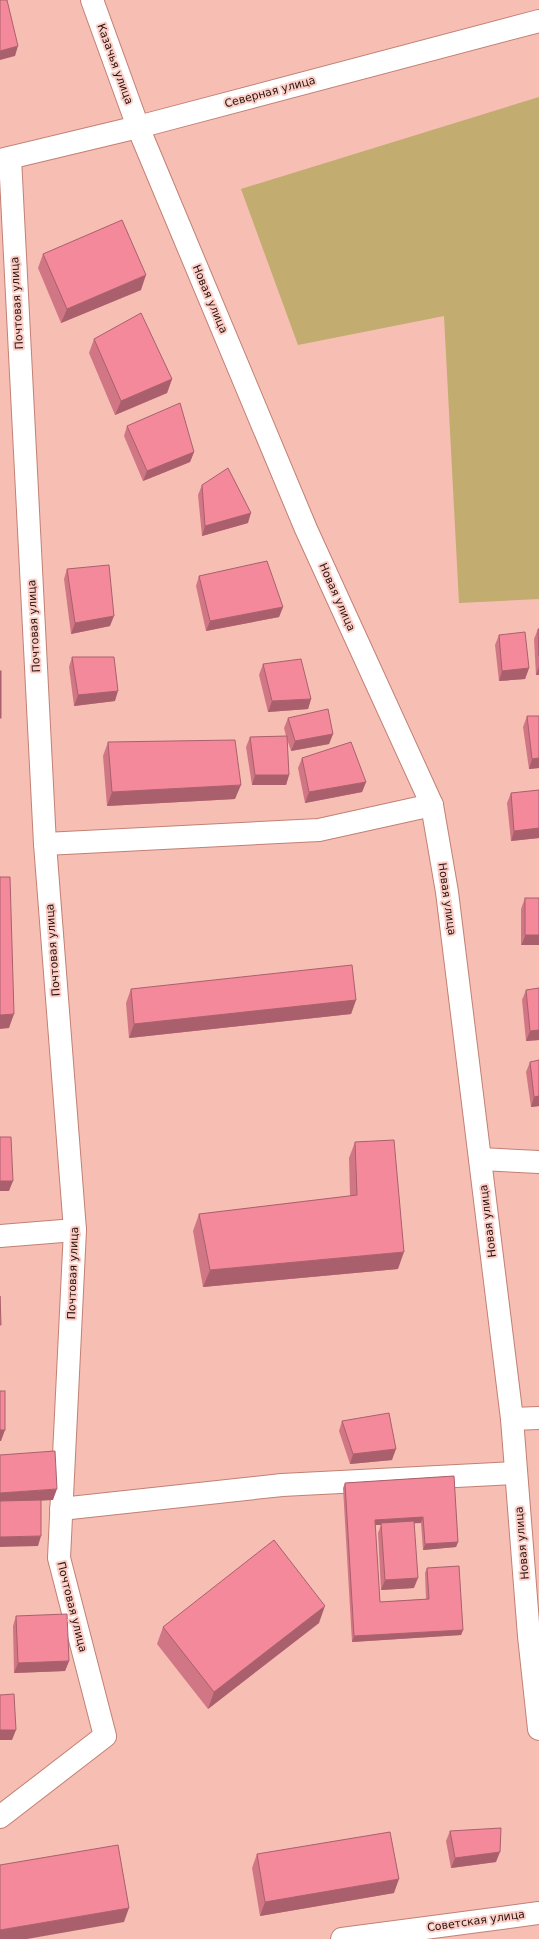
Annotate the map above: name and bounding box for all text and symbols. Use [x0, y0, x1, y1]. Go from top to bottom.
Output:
street label: Казачья улица [94, 22, 136, 106]
street label: Северная улица [223, 74, 317, 110]
street label: Почтовая улица [8, 256, 26, 350]
street label: Новая улица [190, 263, 230, 335]
street label: Новая улица [316, 561, 358, 633]
street label: Почтовая улица [25, 579, 43, 673]
street label: Новая улица [435, 862, 459, 936]
street label: Почтовая улица [43, 903, 63, 997]
street label: Новая улица [477, 1184, 499, 1258]
street label: Почтовая улица [65, 1226, 81, 1320]
street label: Новая улица [512, 1506, 532, 1580]
street label: Почтовая улица [54, 1560, 90, 1654]
street label: Советская улица [426, 1908, 526, 1934]

